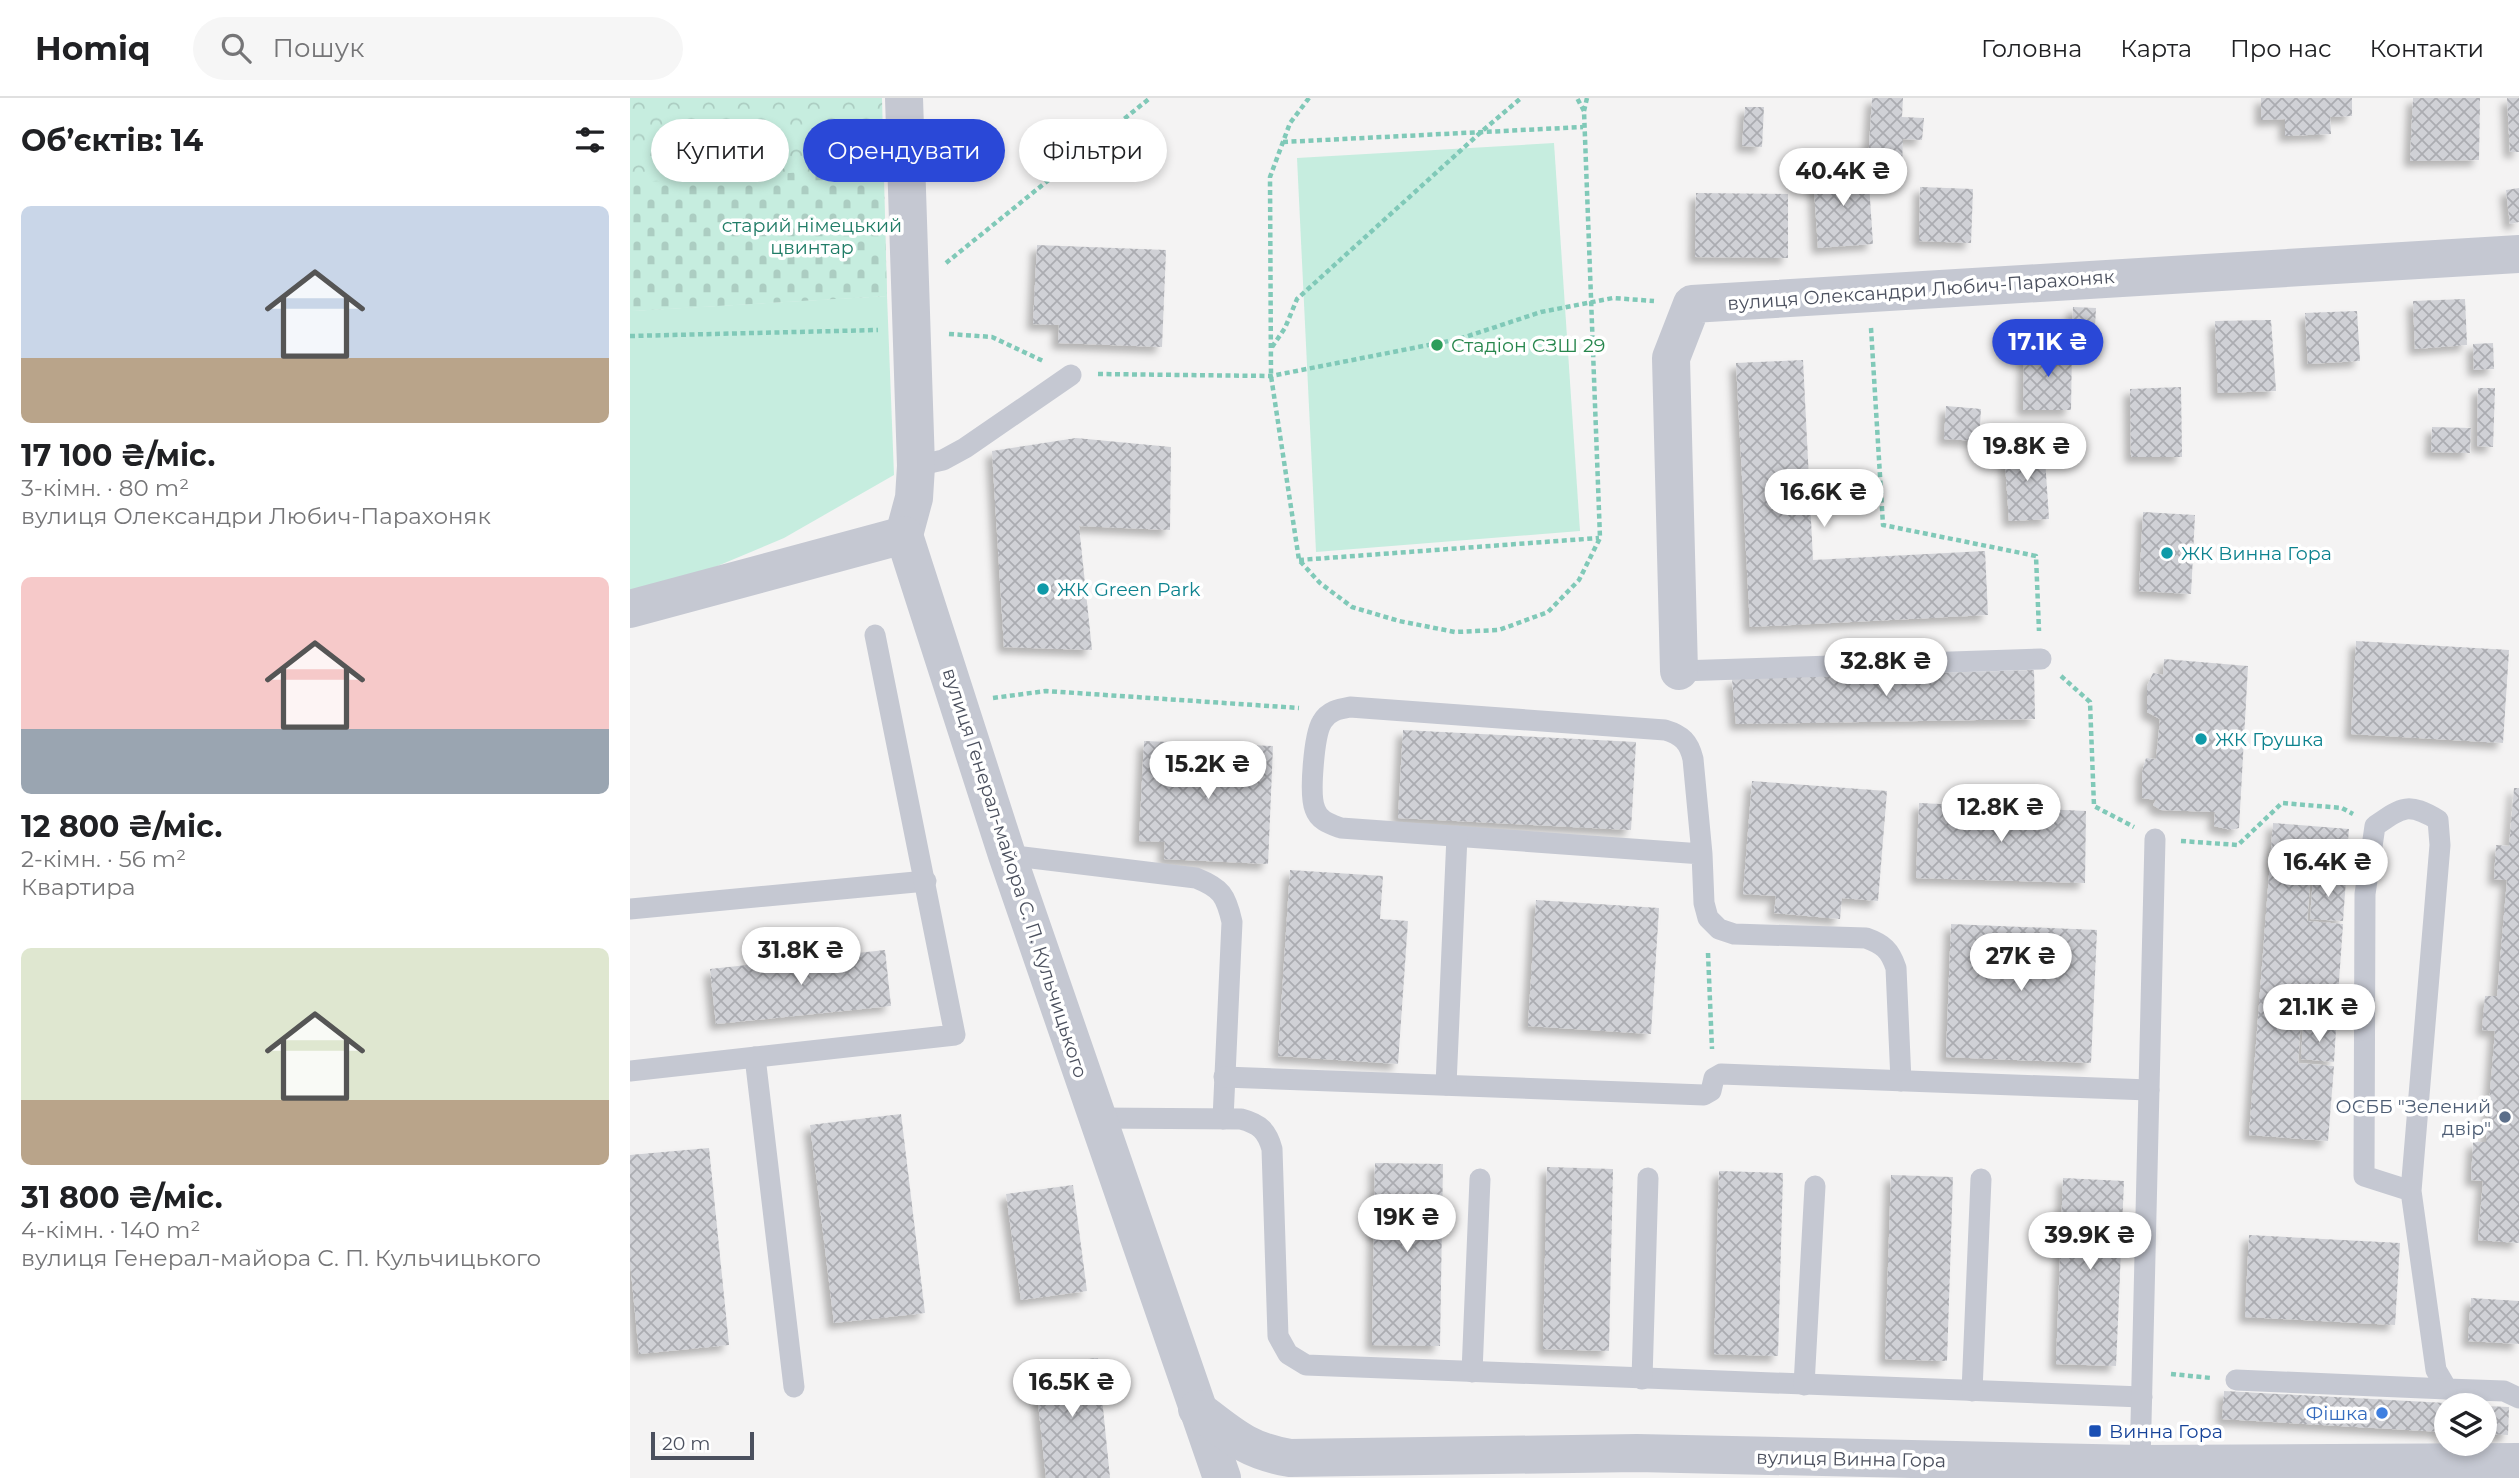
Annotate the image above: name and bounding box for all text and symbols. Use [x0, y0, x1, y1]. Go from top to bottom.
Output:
search box [193, 17, 683, 80]
text: Homiq [35, 28, 151, 68]
icon: search [217, 29, 255, 67]
text: Пошук [273, 32, 364, 64]
text: Головна [1981, 34, 2082, 63]
text: Карта [2120, 34, 2192, 63]
text: Про нас [2230, 34, 2332, 63]
text: Контакти [2370, 34, 2484, 63]
chip: Купити [651, 119, 789, 182]
chip: Орендувати [803, 119, 1005, 182]
chip: Фільтри [1019, 119, 1167, 182]
icon: filters [571, 121, 609, 159]
text: Об’єктів: 14 [21, 122, 203, 159]
pin: 40.4K ₴ [1778, 148, 1908, 208]
text: 40.4K ₴ [1795, 157, 1891, 185]
park label: старий німецький цвинтар [722, 214, 902, 259]
icon: home [252, 251, 378, 377]
street label: вулиця Олександри Любич-Парахоняк [1727, 265, 2115, 315]
pin: 17.1K ₴ [1983, 320, 2113, 379]
text: 17.1K ₴ [2008, 328, 2088, 356]
place label: Стадіон СЗШ 29 [1451, 334, 1605, 357]
marker: Стадіон СЗШ 29 [1429, 337, 1445, 353]
pin: 19.8K ₴ [1962, 424, 2092, 483]
text: 19.8K ₴ [1983, 432, 2071, 460]
text: 17 100 ₴/міс. [21, 437, 215, 474]
pin: 16.6K ₴ [1759, 470, 1889, 529]
text: 3-кімн. · 80 m² [21, 474, 189, 502]
text: 16.6K ₴ [1781, 478, 1867, 506]
text: вулиця Олександри Любич-Парахоняк [21, 502, 491, 530]
place label: ЖК Винна Гора [2181, 542, 2332, 565]
marker: ЖК Винна Гора [2159, 545, 2175, 561]
place label: ЖК Green Park [1057, 578, 1201, 601]
marker: ЖК Green Park [1035, 581, 1051, 597]
icon: home [252, 622, 378, 748]
pin: 32.8K ₴ [1821, 638, 1951, 698]
text: 32.8K ₴ [1840, 647, 1932, 675]
street label: вулиця Генерал-майора С. П. Кульчицького [938, 665, 1092, 1081]
place label: ЖК Грушка [2215, 728, 2324, 751]
marker: ЖК Грушка [2193, 731, 2209, 747]
pin: 15.2K ₴ [1143, 742, 1273, 801]
text: 15.2K ₴ [1165, 750, 1251, 778]
pin: 12.8K ₴ [1936, 784, 2066, 844]
text: 12.8K ₴ [1958, 793, 2044, 821]
text: 12 800 ₴/міс. [21, 808, 222, 845]
pin: 16.4K ₴ [2263, 840, 2393, 899]
text: 2-кімн. · 56 m² [21, 845, 186, 873]
text: 16.4K ₴ [2284, 848, 2372, 876]
text: Квартира [21, 873, 135, 901]
pin: 31.8K ₴ [736, 928, 866, 987]
pin: 27K ₴ [1972, 934, 2070, 993]
text: 31.8K ₴ [758, 936, 844, 964]
text: 27K ₴ [1986, 942, 2056, 970]
pin: 21.1K ₴ [2254, 984, 2384, 1044]
icon: home [252, 993, 378, 1119]
text: 21.1K ₴ [2279, 993, 2359, 1021]
place label: ОСББ "Зелений двір" [2336, 1095, 2491, 1140]
marker: ОСББ "Зелений двір" [2497, 1109, 2513, 1125]
text: 31 800 ₴/міс. [21, 1179, 223, 1216]
pin: 19K ₴ [1358, 1194, 1456, 1254]
text: 19K ₴ [1374, 1203, 1440, 1231]
pin: 39.9K ₴ [2025, 1212, 2155, 1272]
text: 4-кімн. · 140 m² [21, 1216, 200, 1244]
text: 39.9K ₴ [2044, 1221, 2136, 1249]
text: вулиця Генерал-майора С. П. Кульчицького [21, 1244, 541, 1272]
pin: 16.5K ₴ [1007, 1360, 1137, 1419]
text: 16.5K ₴ [1029, 1368, 1115, 1396]
map controls [2434, 1393, 2497, 1456]
button: layers [2434, 1393, 2497, 1456]
place label: Фішка [2306, 1402, 2368, 1425]
marker: Фішка [2374, 1405, 2390, 1421]
place label: Винна Гора [2109, 1420, 2223, 1443]
marker: Винна Гора [2087, 1423, 2103, 1439]
scale bar [651, 1429, 754, 1461]
text: 20 m [662, 1432, 710, 1455]
street label: вулиця Винна Гора [1756, 1446, 1946, 1472]

